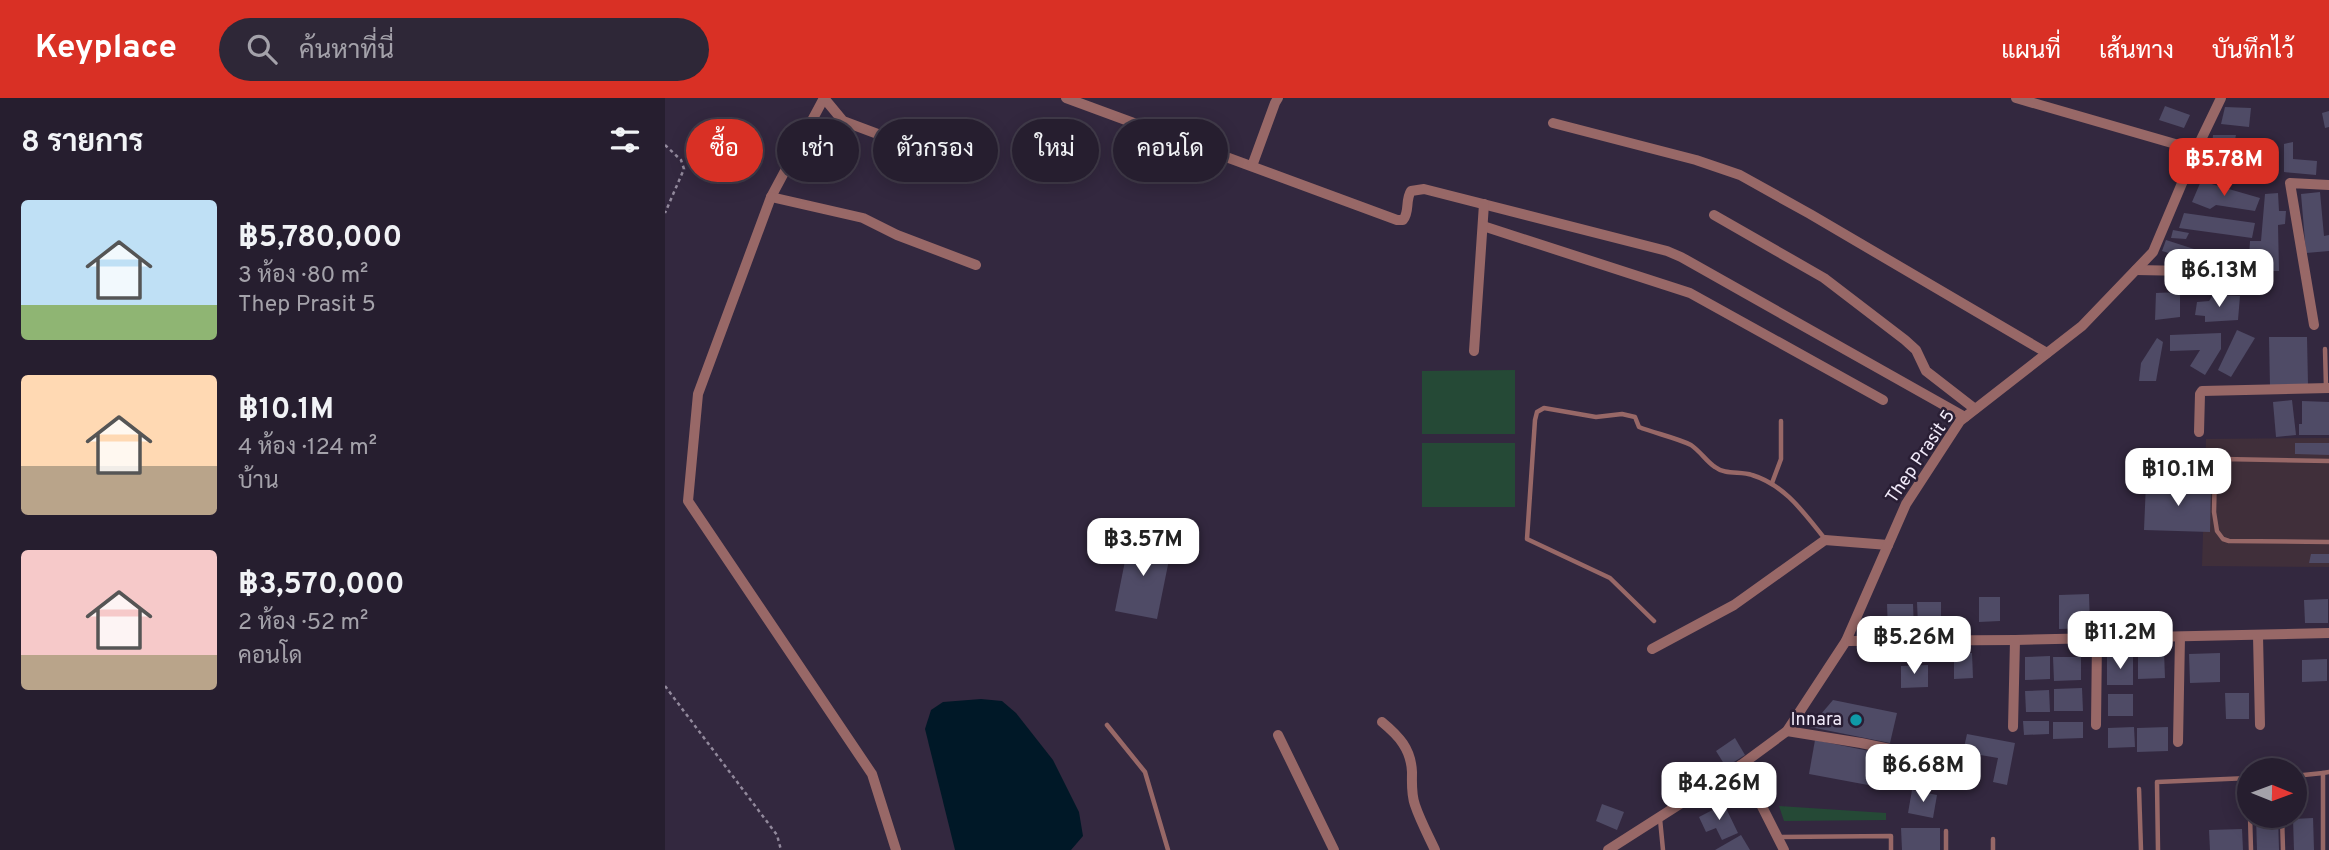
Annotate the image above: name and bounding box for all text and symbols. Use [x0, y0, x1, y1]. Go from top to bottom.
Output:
search box [219, 18, 709, 81]
text: Keyplace [35, 28, 177, 70]
icon: search [243, 30, 281, 68]
text: ค้นหาที่นี่ [299, 35, 394, 68]
text: แผนที่ [2001, 37, 2061, 67]
text: เส้นทาง [2099, 37, 2174, 67]
text: บันทึกไว้ [2212, 37, 2294, 67]
chip: ซื้อ [686, 119, 763, 182]
chip: เช่า [777, 119, 859, 182]
chip: ตัวกรอง [873, 119, 998, 182]
chip: ใหม่ [1012, 119, 1099, 182]
chip: คอนโด [1113, 119, 1228, 182]
icon: filters [606, 121, 644, 159]
text: 8 รายการ [21, 125, 143, 162]
pin: ฿5.78M [2167, 139, 2281, 198]
text: ฿5.78M [2185, 146, 2263, 175]
text: ฿5,780,000 [238, 220, 402, 257]
icon: home [77, 228, 161, 312]
pin: ฿6.13M [2162, 250, 2276, 309]
text: ฿6.13M [2180, 257, 2258, 286]
text: 3 ห้อง · 80 m² [238, 262, 368, 291]
text: Thep Prasit 5 [238, 291, 376, 320]
text: ฿10.1M [238, 392, 334, 429]
icon: home [77, 403, 161, 487]
street label: Thep Prasit 5 [1881, 406, 1961, 508]
text: 4 ห้อง · 124 m² [238, 434, 377, 463]
pin: ฿10.1M [2121, 448, 2235, 508]
text: ฿10.1M [2141, 456, 2215, 485]
text: บ้าน [238, 468, 279, 497]
pin: ฿3.57M [1086, 518, 1200, 578]
text: ฿3.57M [1103, 526, 1183, 555]
text: ฿3,570,000 [238, 567, 405, 604]
icon: home [77, 578, 161, 662]
text: 2 ห้อง · 52 m² [238, 609, 368, 638]
pin: ฿11.2M [2063, 612, 2177, 671]
pin: ฿5.26M [1857, 616, 1971, 676]
text: ฿11.2M [2084, 619, 2156, 648]
text: ฿5.26M [1873, 624, 1955, 653]
text: คอนโด [238, 643, 302, 672]
place label: Innara [1791, 709, 1842, 732]
marker: Innara [1848, 712, 1864, 728]
pin: ฿6.68M [1866, 744, 1980, 804]
text: ฿6.68M [1882, 752, 1964, 781]
north arrow [2237, 758, 2307, 828]
map controls [2237, 758, 2307, 828]
pin: ฿4.26M [1662, 762, 1776, 822]
text: ฿4.26M [1677, 770, 1761, 799]

